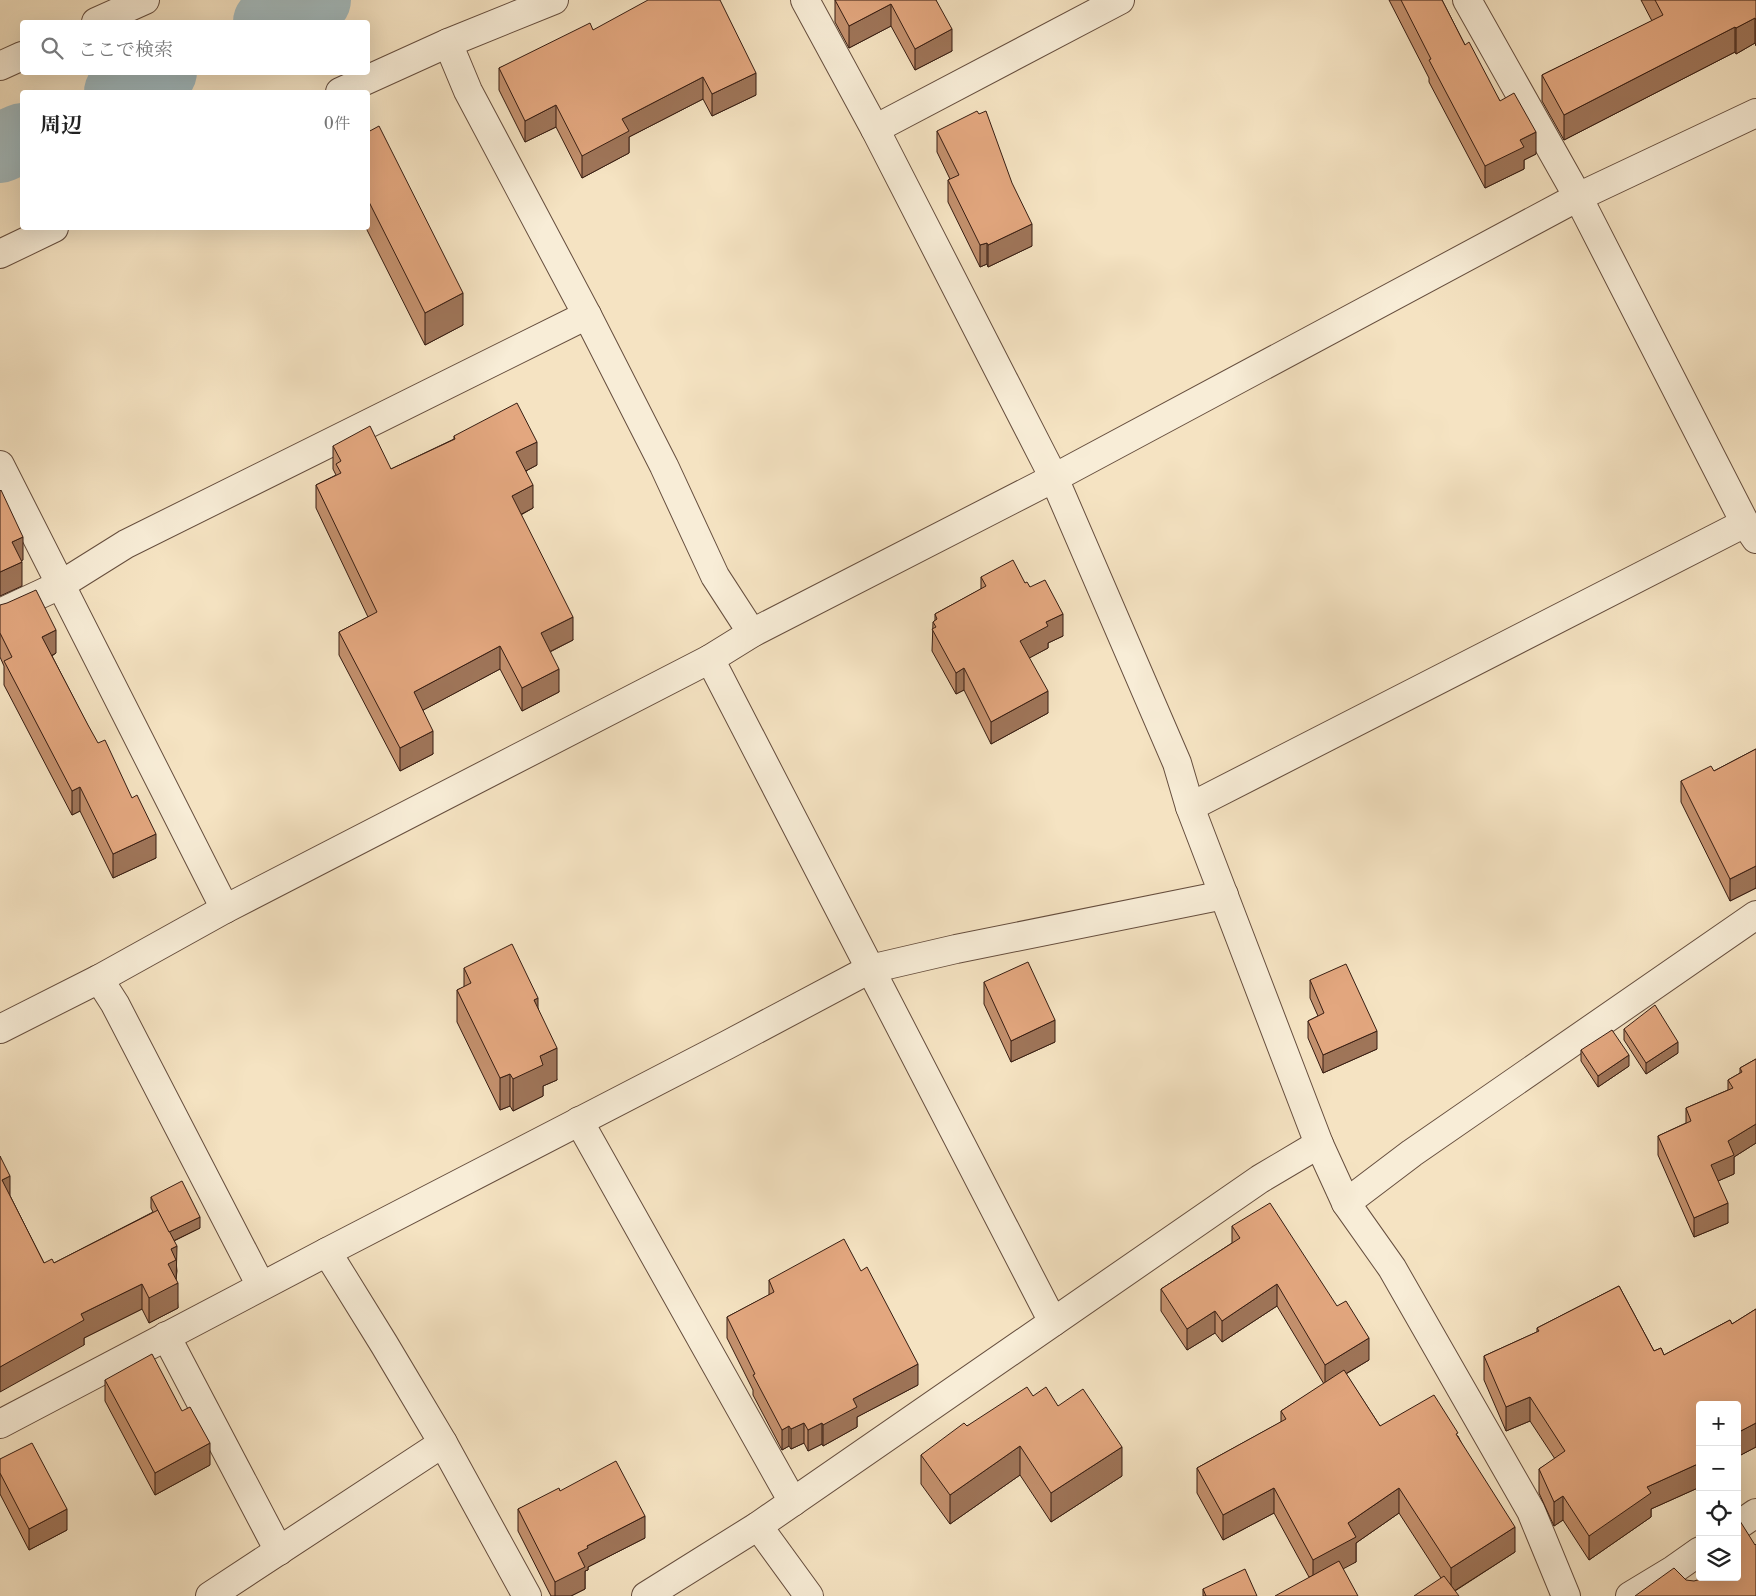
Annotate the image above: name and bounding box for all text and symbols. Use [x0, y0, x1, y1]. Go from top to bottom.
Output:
search box [20, 20, 370, 75]
icon: search [38, 34, 66, 62]
text: ここで検索 [78, 38, 173, 61]
text: 周辺 [40, 112, 82, 137]
text: 0件 [324, 113, 350, 133]
map controls [1696, 1401, 1741, 1581]
button: + [1696, 1401, 1741, 1446]
button: − [1696, 1446, 1741, 1491]
button: locate [1696, 1491, 1741, 1536]
button: layers [1696, 1536, 1741, 1581]

